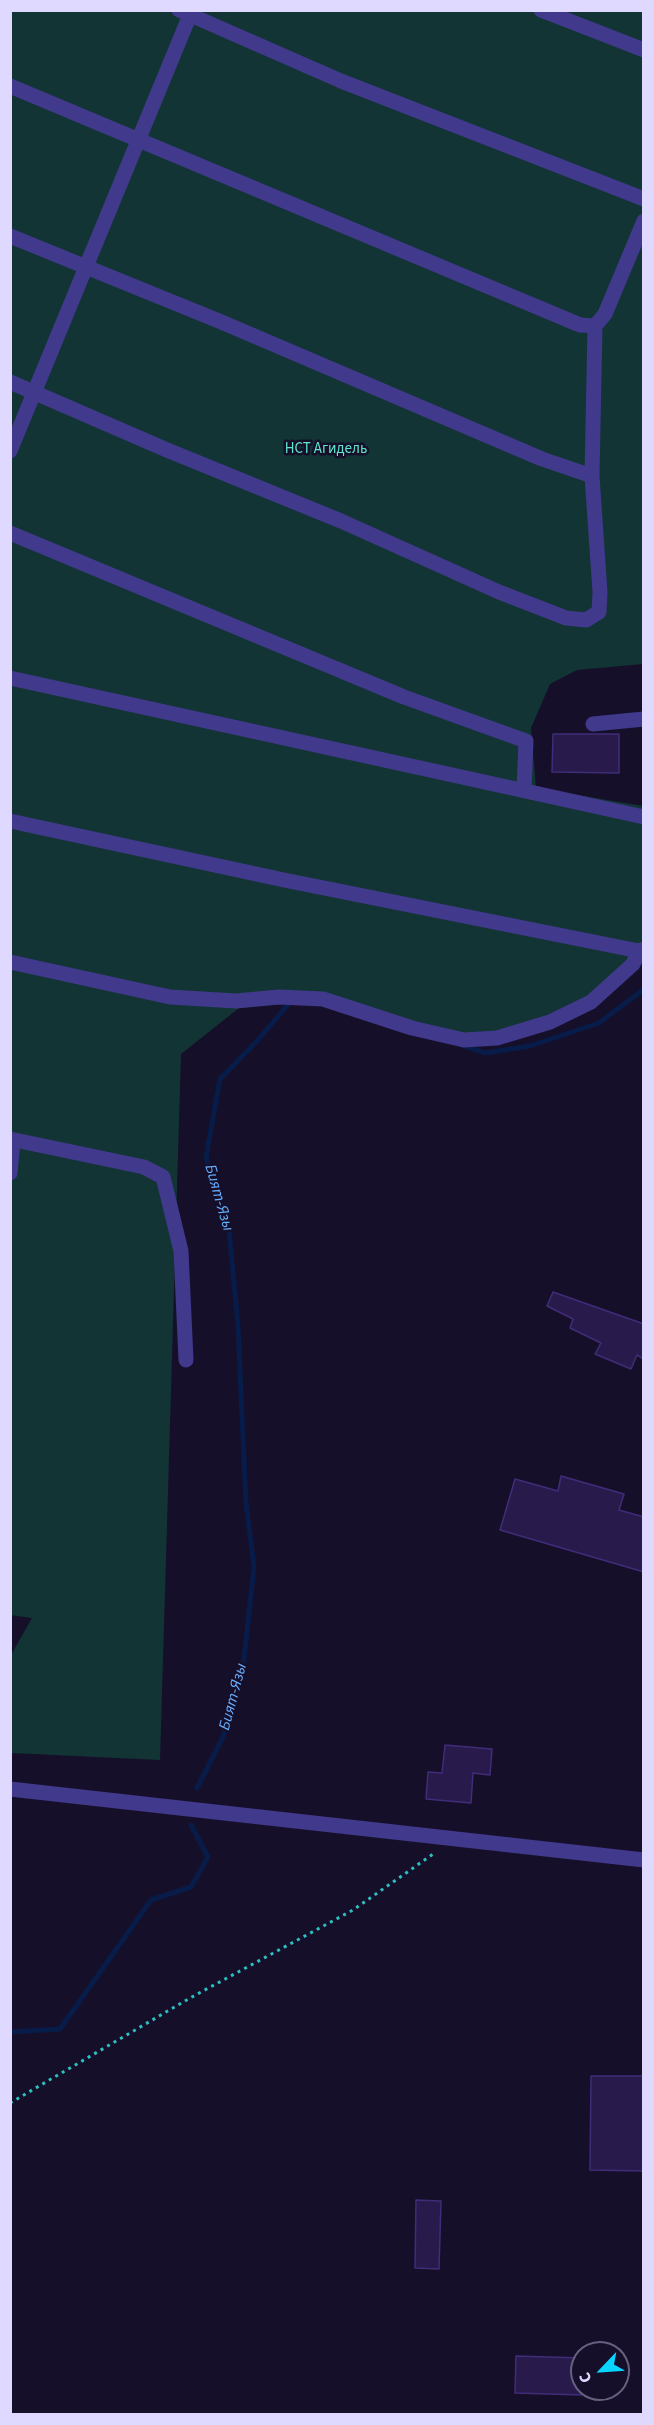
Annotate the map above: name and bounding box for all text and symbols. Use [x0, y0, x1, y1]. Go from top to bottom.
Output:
park label: НСТ Агидель [285, 441, 367, 459]
water label: Бият-Язы [199, 1162, 237, 1234]
water label: Бият-Язы [216, 1661, 252, 1733]
north arrow [570, 2341, 630, 2401]
text: С [574, 2369, 597, 2387]

